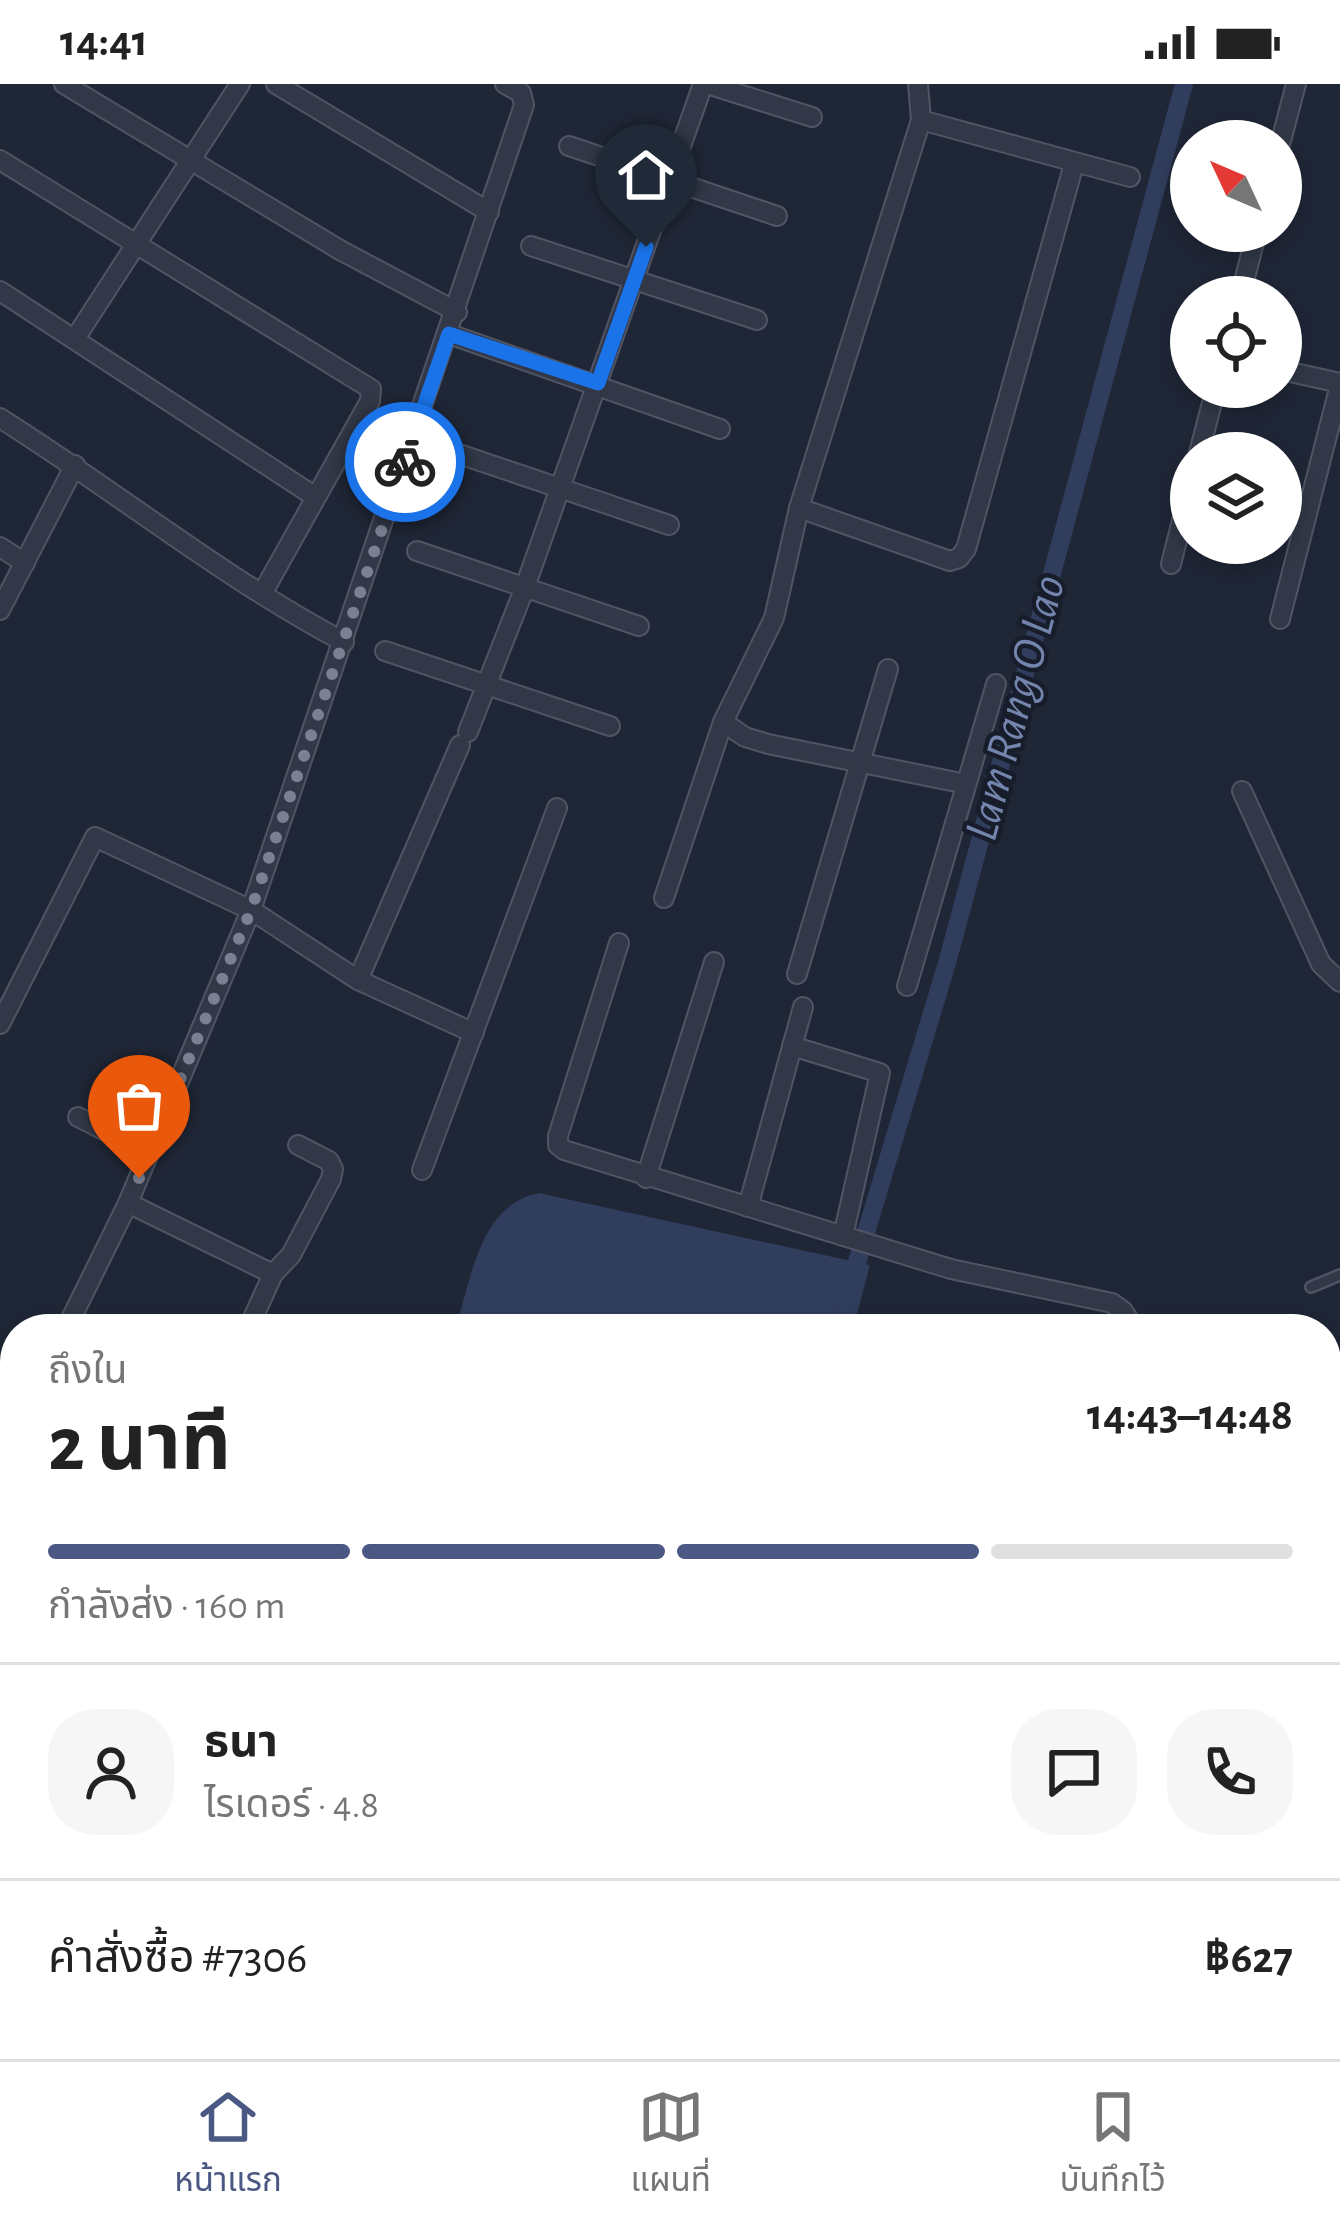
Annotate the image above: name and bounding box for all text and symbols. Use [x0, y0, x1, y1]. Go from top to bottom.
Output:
text: 14:41 [60, 19, 148, 64]
north arrow [1170, 120, 1302, 252]
map controls [1170, 120, 1302, 564]
pin [595, 124, 697, 247]
icon: home [613, 142, 679, 208]
button: locate [1170, 276, 1302, 408]
courier [345, 402, 465, 522]
icon: bike [372, 429, 438, 495]
button: layers [1170, 432, 1302, 564]
water label: Lam Rang O Lao [958, 570, 1074, 846]
pin [88, 1055, 190, 1178]
icon: bag [106, 1073, 172, 1139]
text: ถึงใน [48, 1352, 127, 1391]
text: 14:43–14:48 [1087, 1393, 1293, 1438]
text: 2 นาที [48, 1407, 231, 1485]
text: กำลังส่ง · 160 m [48, 1587, 285, 1626]
button: person [48, 1709, 174, 1835]
button: chat [1011, 1709, 1137, 1835]
button: phone [1167, 1709, 1293, 1835]
text: ธนา [204, 1720, 278, 1765]
text: ไรเดอร์ · 4.8 [204, 1786, 379, 1825]
text: คำสั่งซื้อ #7306 [48, 1936, 308, 1981]
text: ฿627 [1204, 1936, 1293, 1981]
tab: หน้าแรก [174, 2084, 282, 2206]
tab: แผนที่ [630, 2084, 711, 2206]
tab: บันทึกไว้ [1060, 2084, 1166, 2206]

